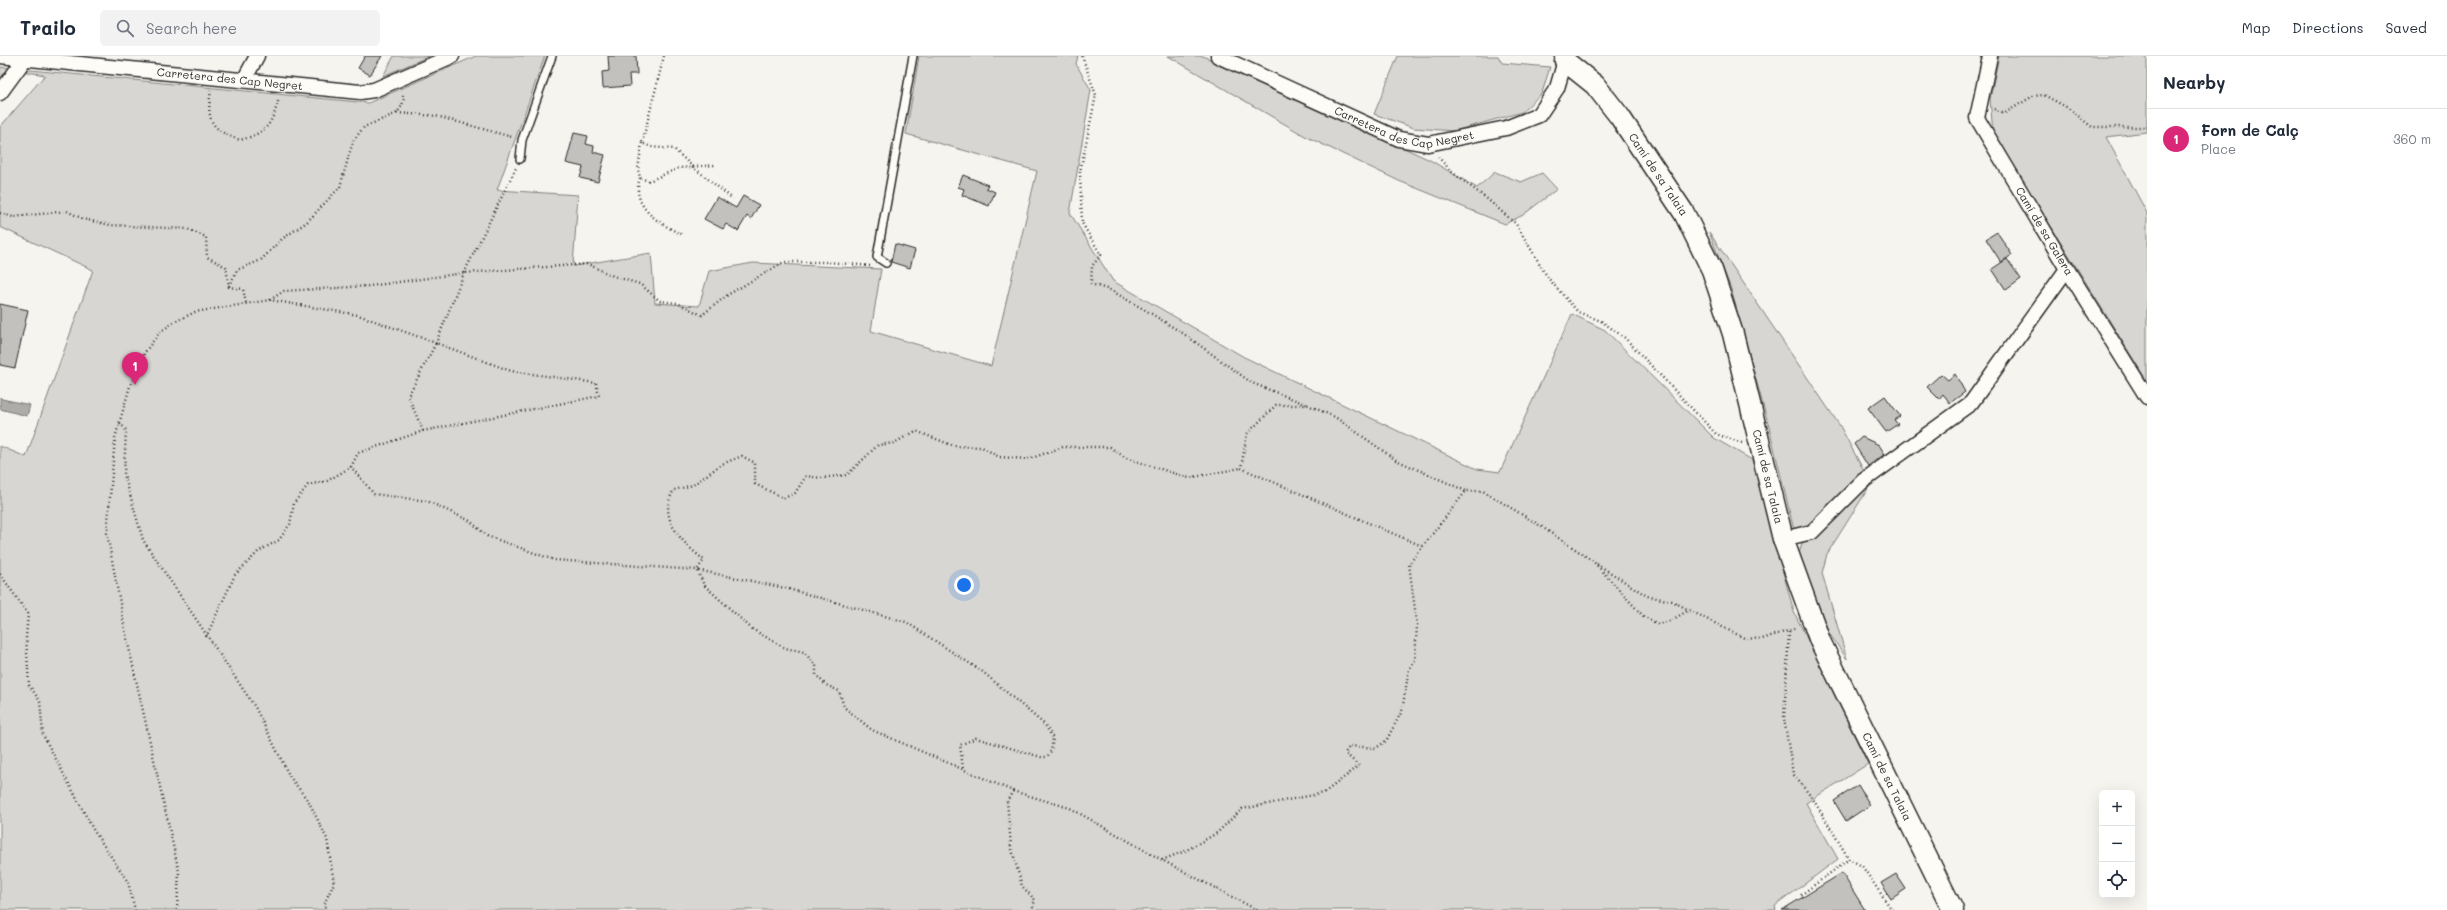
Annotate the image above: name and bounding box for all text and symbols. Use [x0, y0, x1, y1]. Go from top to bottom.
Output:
search box [100, 10, 380, 46]
text: Trailo [20, 15, 76, 40]
icon: search [114, 17, 136, 39]
text: Search here [146, 18, 237, 38]
text: Map [2242, 18, 2270, 37]
text: Directions [2292, 18, 2363, 37]
text: Saved [2385, 18, 2427, 37]
street label: Carretera des Cap Negret [156, 64, 304, 93]
text: Nearby [2163, 71, 2225, 93]
street label: Carretera des Cap Negret [1332, 102, 1475, 151]
text: Forn de Calç [2201, 120, 2299, 140]
street label: Camí de sa Talaia [1626, 130, 1692, 219]
text: 1 [2173, 130, 2179, 147]
text: 360 m [2393, 130, 2431, 147]
text: Place [2201, 140, 2236, 157]
street label: Camí de sa Galera [2013, 184, 2077, 278]
pin: 1 [122, 352, 148, 385]
street label: Camí de sa Talaia [1750, 428, 1787, 525]
your location [954, 575, 974, 595]
street label: Camí de sa Talaia [1859, 730, 1916, 823]
map controls [2099, 790, 2135, 898]
button: + [2099, 790, 2135, 826]
button: − [2099, 826, 2135, 862]
button: locate [2099, 862, 2135, 898]

